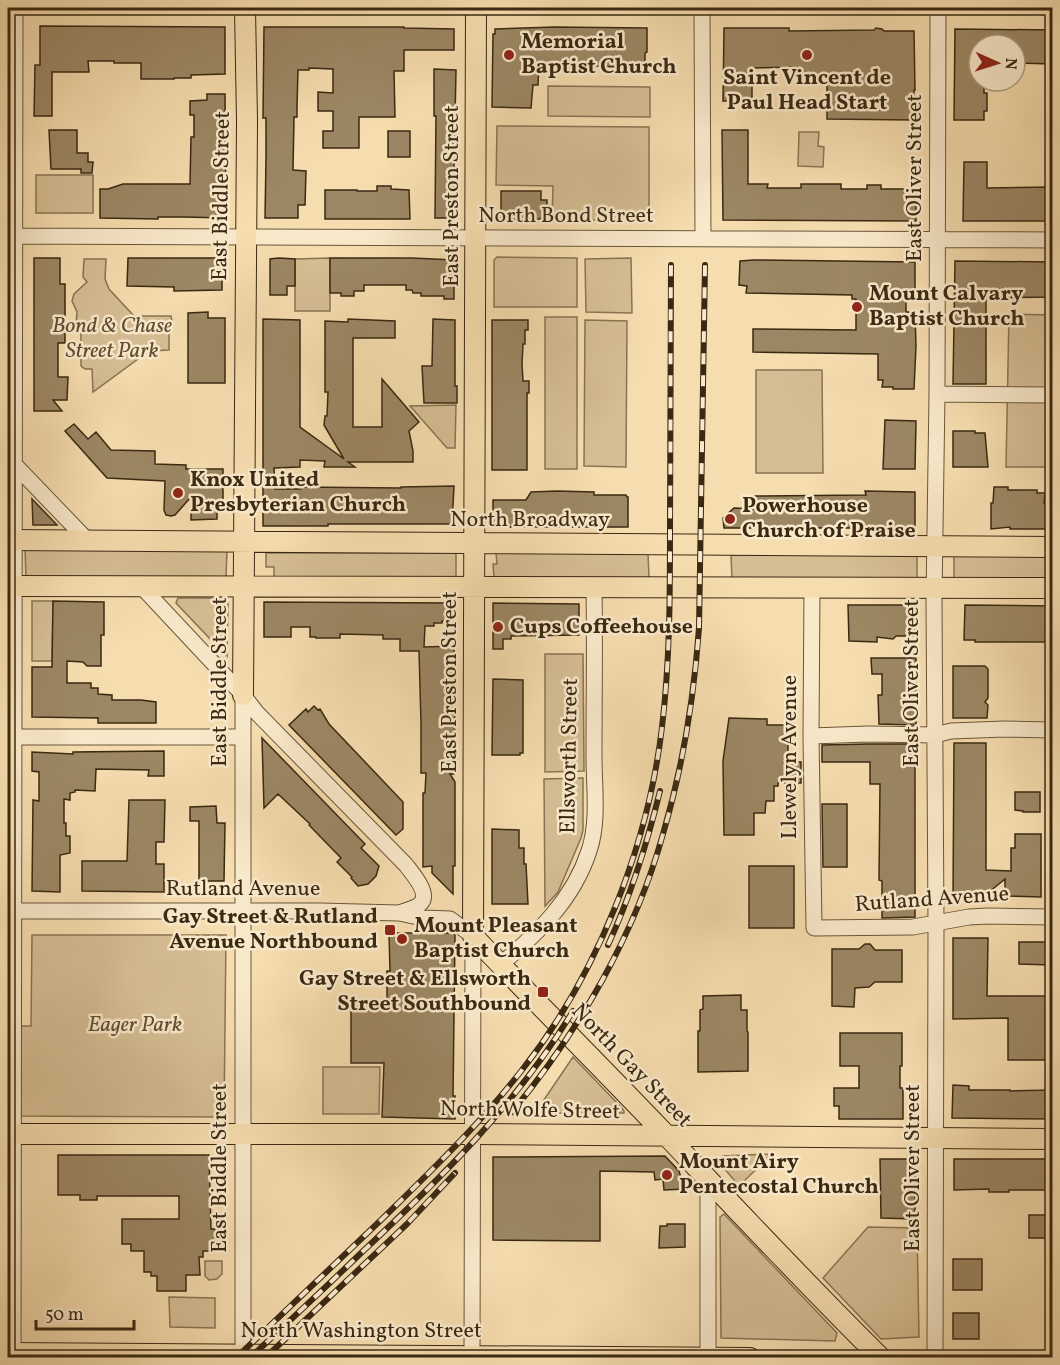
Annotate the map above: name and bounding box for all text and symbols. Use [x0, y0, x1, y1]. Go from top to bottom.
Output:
place label: Memorial Baptist Church [521, 27, 677, 83]
north arrow [967, 33, 1027, 93]
marker: Memorial Baptist Church [502, 48, 516, 62]
marker: Saint Vincent de Paul Head Start [800, 48, 814, 62]
text: N [999, 57, 1021, 70]
place label: Saint Vincent de Paul Head Start [723, 63, 891, 119]
street label: East Oliver Street [900, 94, 931, 262]
street label: East Preston Street [437, 105, 468, 287]
street label: East Biddle Street [205, 111, 239, 281]
street label: North Bond Street [478, 201, 654, 232]
place label: Mount Calvary Baptist Church [869, 279, 1025, 335]
marker: Mount Calvary Baptist Church [850, 300, 864, 314]
park label: Bond & Chase Street Park [52, 311, 172, 367]
place label: Knox United Presbyterian Church [190, 465, 406, 521]
marker: Knox United Presbyterian Church [171, 486, 185, 500]
place label: Powerhouse Church of Praise [742, 491, 916, 547]
street label: North Broadway [450, 505, 610, 536]
marker: Powerhouse Church of Praise [723, 512, 737, 526]
street label: East Preston Street [435, 591, 466, 773]
street label: East Biddle Street [205, 597, 236, 767]
street label: East Oliver Street [897, 599, 928, 767]
place label: Cups Coffeehouse [510, 612, 693, 643]
marker: Cups Coffeehouse [491, 620, 505, 634]
street label: Llewelyn Avenue [775, 675, 806, 839]
street label: Ellsworth Street [553, 677, 587, 834]
street label: Rutland Avenue [166, 874, 320, 905]
street label: Rutland Avenue [854, 879, 1010, 921]
place label: Gay Street & Rutland Avenue Northbound [163, 902, 378, 958]
place label: Mount Pleasant Baptist Church [414, 911, 577, 967]
marker: Gay Street & Rutland Avenue Northbound [383, 923, 397, 937]
marker: Mount Pleasant Baptist Church [395, 932, 409, 946]
place label: Gay Street & Ellsworth Street Southbound [299, 964, 531, 1020]
marker: Gay Street & Ellsworth Street Southbound [536, 985, 550, 999]
street label: North Gay Street [564, 997, 699, 1135]
park label: Eager Park [88, 1010, 182, 1041]
street label: East Biddle Street [205, 1083, 236, 1253]
street label: East Oliver Street [898, 1084, 929, 1252]
street label: North Wolfe Street [440, 1094, 621, 1128]
place label: Mount Airy Pentecostal Church [679, 1147, 879, 1203]
marker: Mount Airy Pentecostal Church [660, 1168, 674, 1182]
scale bar [36, 1293, 134, 1331]
text: 50 m [45, 1303, 84, 1328]
street label: North Washington Street [240, 1316, 482, 1347]

